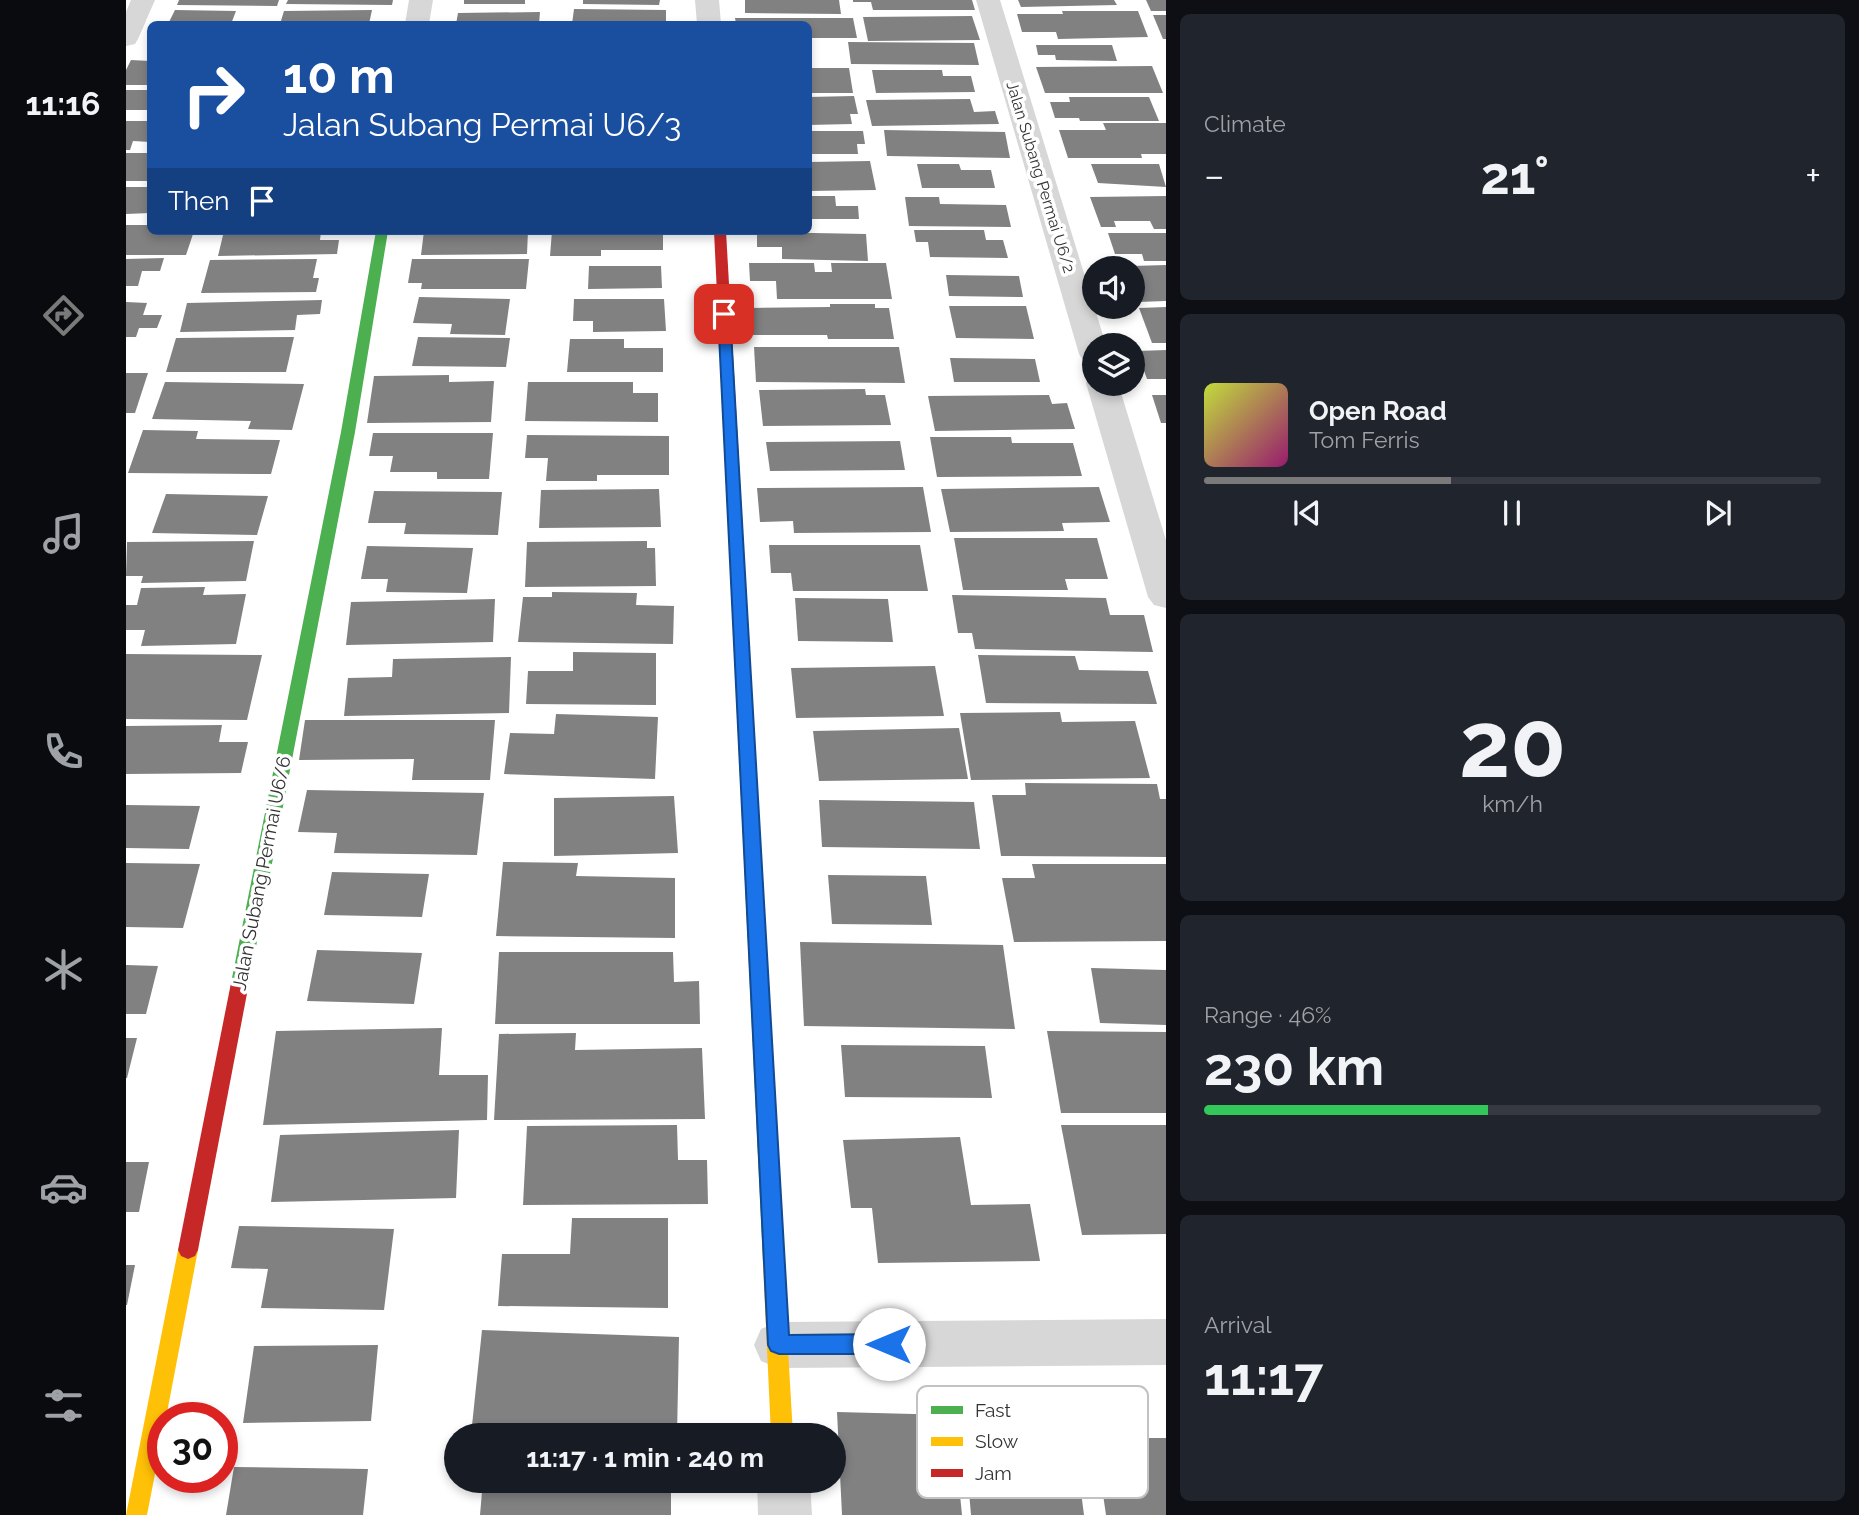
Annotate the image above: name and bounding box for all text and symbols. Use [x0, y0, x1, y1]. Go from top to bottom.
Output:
text: 10 m [283, 47, 395, 104]
icon: right [168, 49, 259, 140]
street label: Jalan Subang Permai U6/2 [1002, 79, 1079, 275]
text: 11:16 [26, 85, 100, 122]
text: Jalan Subang Permai U6/3 [283, 106, 681, 143]
text: Climate [1204, 110, 1286, 137]
text: 21° [1481, 145, 1549, 206]
text: − [1204, 153, 1224, 198]
text: + [1805, 153, 1821, 198]
icon: arrive [243, 182, 281, 220]
text: Then [168, 186, 229, 216]
map controls [1082, 256, 1145, 396]
button: sound [1082, 256, 1145, 319]
pin [694, 284, 754, 344]
icon: directions [39, 291, 88, 340]
icon: arrive [705, 295, 743, 333]
button: layers [1082, 333, 1145, 396]
text: Open Road [1309, 396, 1447, 426]
text: Tom Ferris [1309, 426, 1420, 453]
icon: previous [1288, 494, 1326, 532]
icon: pause [1493, 494, 1531, 532]
icon: next [1699, 494, 1737, 532]
icon: music [39, 509, 88, 558]
text: 20 [1459, 691, 1566, 798]
icon: phone [39, 727, 88, 776]
street label: Jalan Subang Permai U6/6 [227, 754, 295, 992]
text: km/h [1482, 790, 1543, 817]
icon: climate [39, 945, 88, 994]
text: Range · 46% [1204, 1001, 1331, 1028]
text: 230 km [1204, 1036, 1384, 1097]
icon: car [39, 1163, 88, 1212]
position arrow [852, 1307, 926, 1381]
text: Arrival [1204, 1311, 1271, 1338]
text: 11:17 [1204, 1346, 1323, 1407]
icon: filters [39, 1381, 88, 1430]
legend [917, 1386, 1148, 1498]
text: Fast [975, 1399, 1011, 1421]
speed limit sign: 30 [147, 1402, 238, 1493]
text: Slow [975, 1430, 1019, 1452]
text: 11:17 · 1 min · 240 m [526, 1443, 764, 1473]
text: Jam [975, 1462, 1012, 1484]

